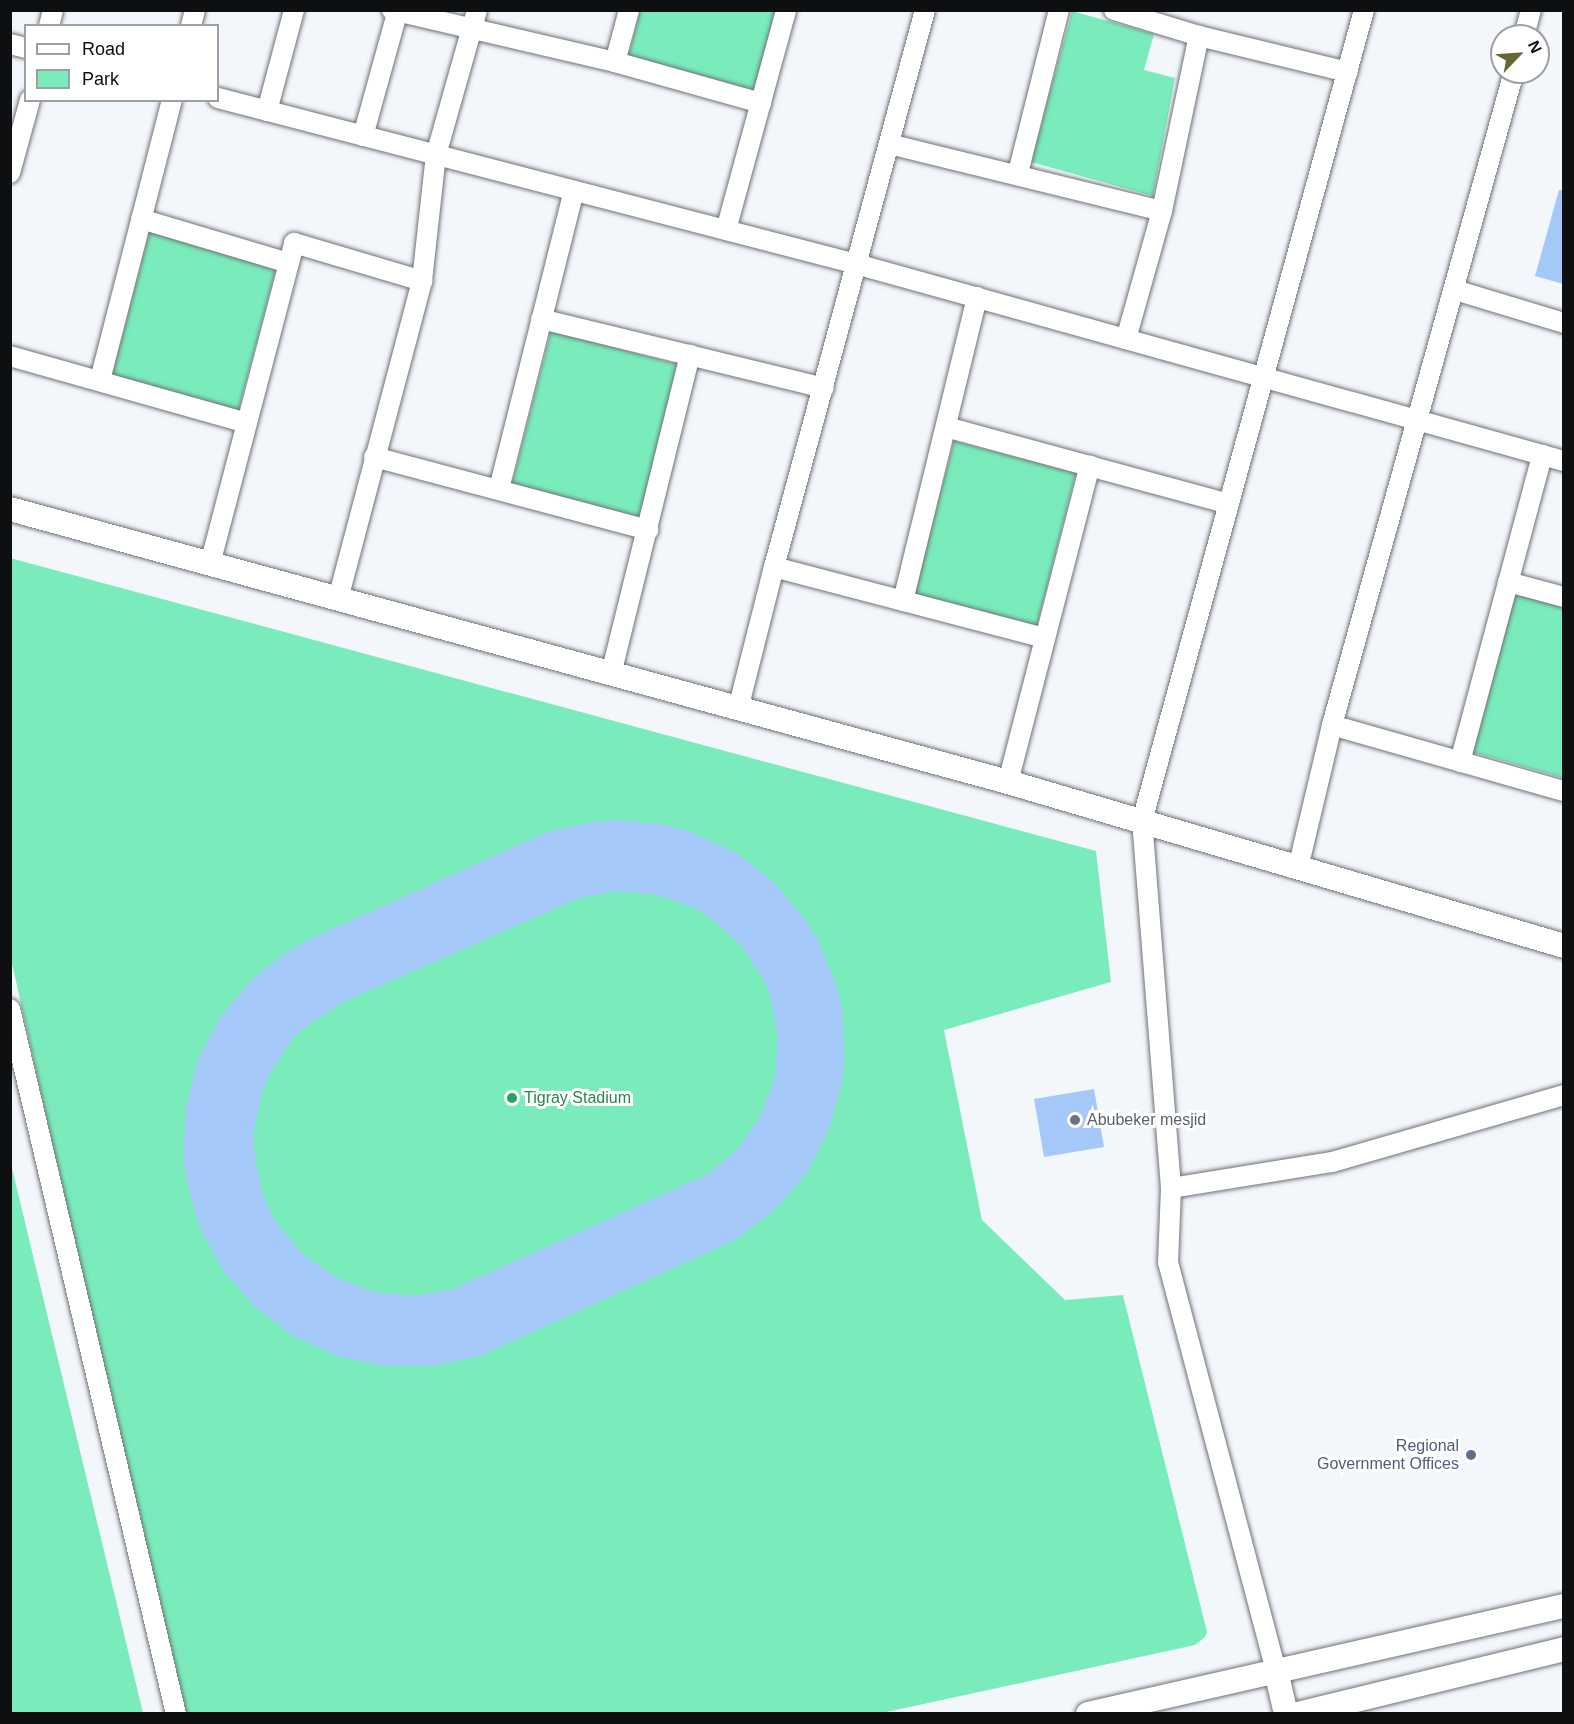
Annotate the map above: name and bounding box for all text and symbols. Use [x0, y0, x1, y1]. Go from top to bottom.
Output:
legend [24, 24, 219, 102]
north arrow [1490, 24, 1550, 84]
text: N [1525, 38, 1545, 56]
text: Road [82, 39, 125, 59]
text: Park [82, 69, 119, 89]
place label: Tigray Stadium [524, 1088, 631, 1108]
marker: Tigray Stadium [505, 1091, 519, 1105]
place label: Abubeker mesjid [1087, 1110, 1206, 1130]
marker: Abubeker mesjid [1068, 1113, 1082, 1127]
place label: Regional Government Offices [1317, 1436, 1459, 1474]
marker: Regional Government Offices [1464, 1448, 1478, 1462]

